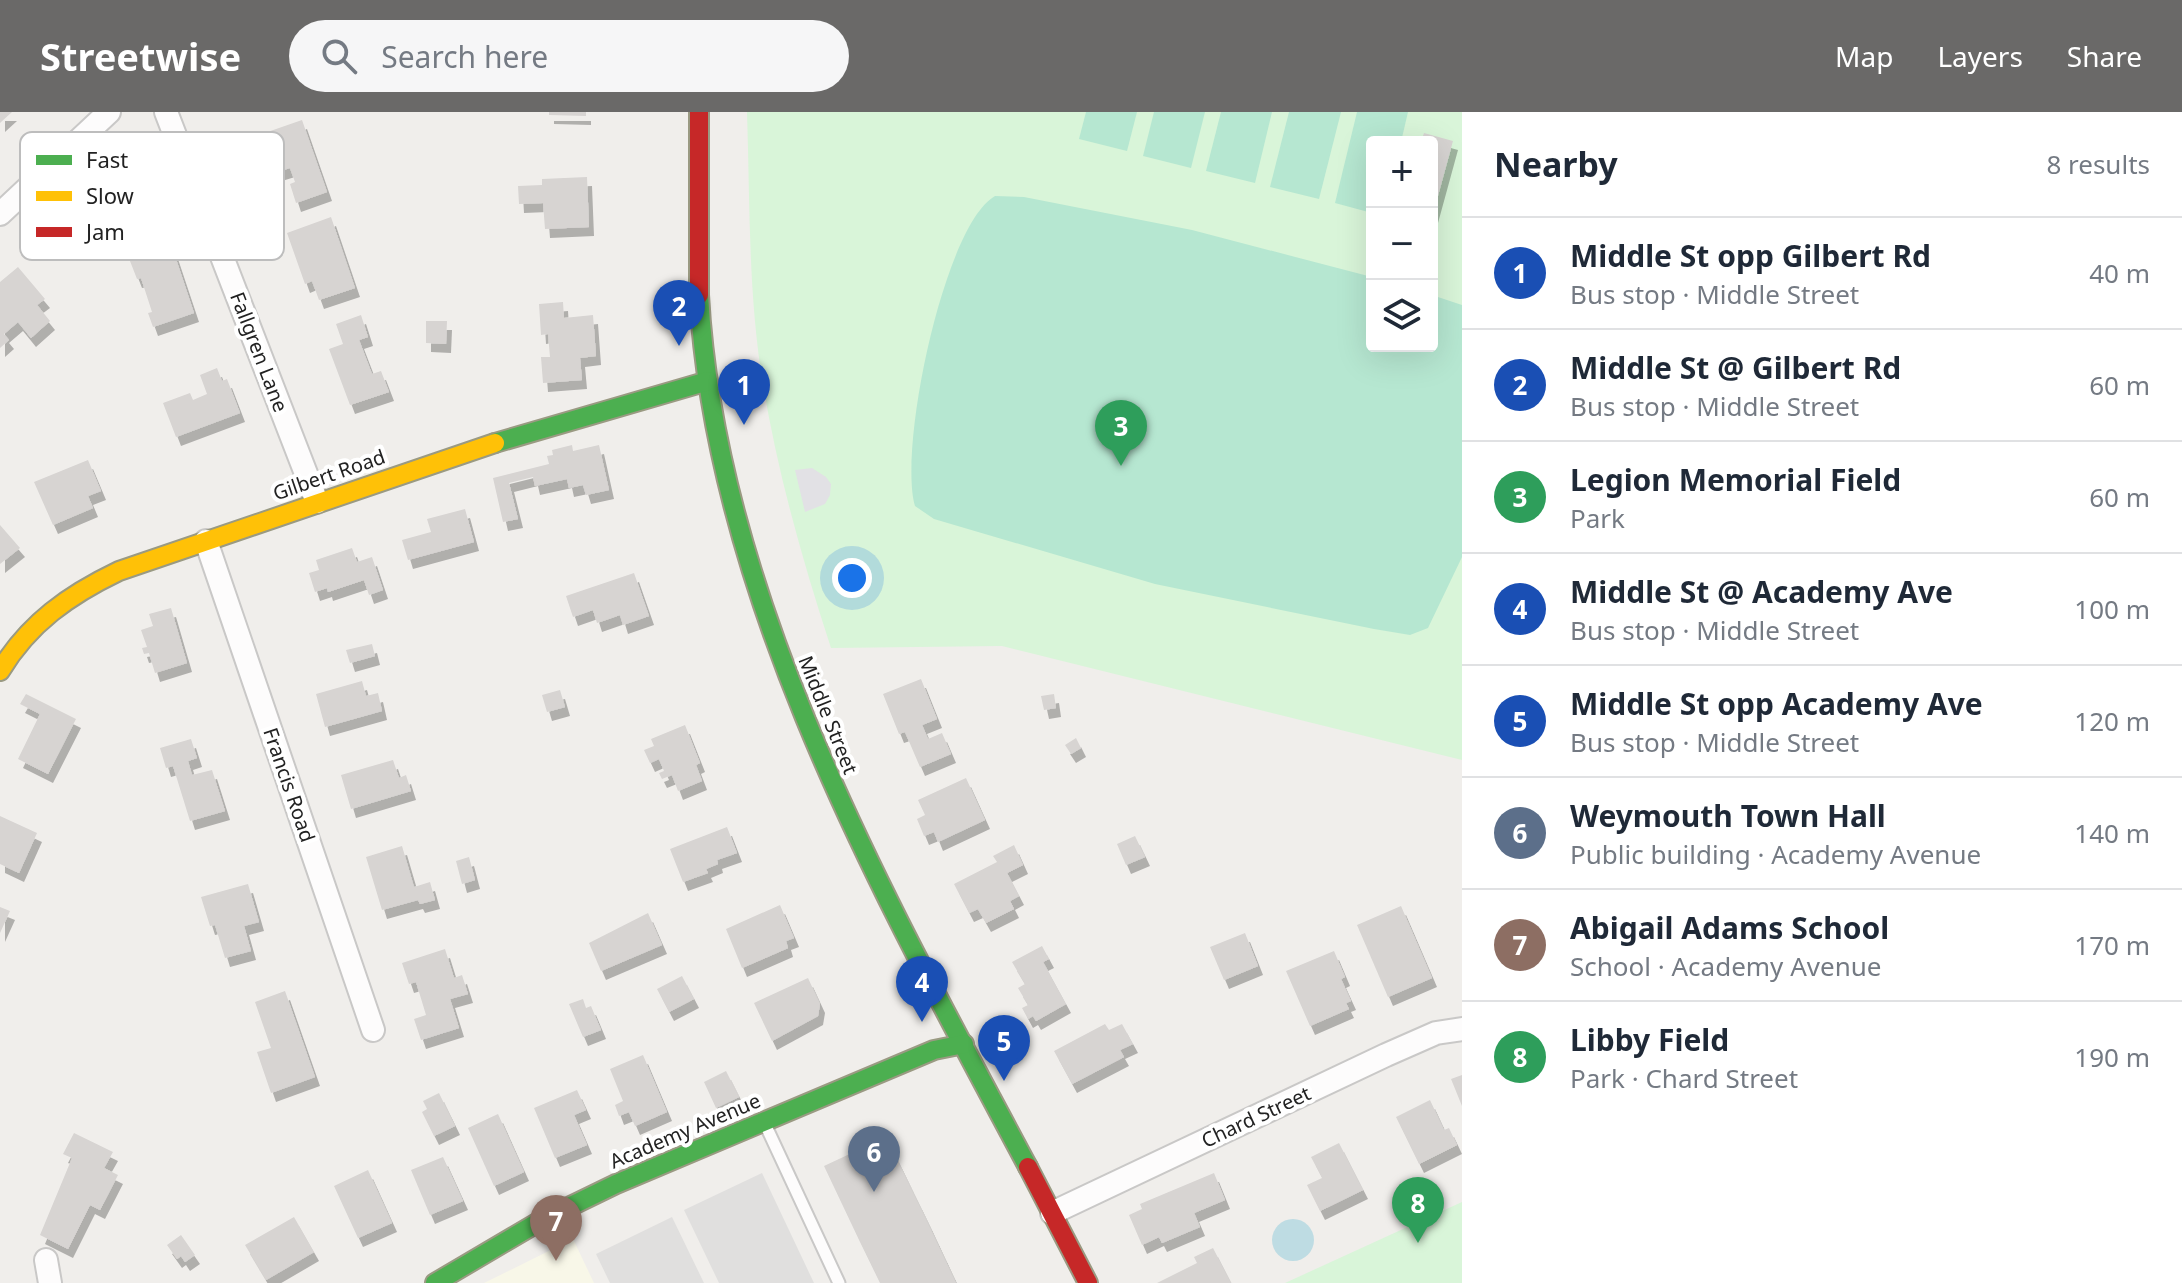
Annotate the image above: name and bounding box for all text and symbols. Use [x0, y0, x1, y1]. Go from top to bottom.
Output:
search box [289, 20, 849, 92]
text: Streetwise [40, 30, 241, 82]
icon: search [317, 34, 361, 78]
text: Search here [381, 36, 548, 77]
text: Map [1835, 37, 1893, 75]
text: Layers [1937, 37, 2023, 75]
text: Share [2067, 37, 2142, 75]
legend [20, 132, 284, 260]
map controls [1366, 136, 1438, 352]
button: + [1366, 136, 1438, 208]
text: Nearby [1494, 141, 1618, 187]
text: Fast [86, 144, 128, 174]
text: 8 results [2046, 146, 2150, 182]
text: Slow [86, 180, 135, 210]
button: − [1366, 208, 1438, 280]
text: Jam [84, 216, 125, 246]
text: Middle St opp Gilbert Rd [1570, 235, 1931, 276]
text: 1 [1513, 255, 1527, 291]
text: 40 m [2089, 255, 2150, 291]
text: Bus stop · Middle Street [1570, 276, 1859, 312]
pin: 2 [653, 280, 705, 346]
button: layers [1366, 280, 1438, 352]
street label: Fallgren Lane [224, 288, 295, 416]
text: Middle St @ Gilbert Rd [1570, 347, 1901, 388]
pin: 1 [718, 359, 770, 425]
text: 2 [1513, 367, 1527, 403]
text: 60 m [2089, 367, 2150, 403]
text: Bus stop · Middle Street [1570, 388, 1859, 424]
pin: 3 [1095, 400, 1147, 466]
street label: Gilbert Road [269, 443, 389, 506]
text: Legion Memorial Field [1570, 459, 1901, 500]
text: 3 [1513, 479, 1527, 515]
text: 60 m [2089, 479, 2150, 515]
text: Park [1570, 500, 1625, 536]
your location [832, 558, 872, 598]
text: Middle St @ Academy Ave [1570, 571, 1953, 612]
text: 4 [1513, 591, 1527, 627]
text: 100 m [2074, 591, 2150, 627]
text: Bus stop · Middle Street [1570, 612, 1859, 648]
street label: Middle Street [792, 652, 864, 778]
text: Middle St opp Academy Ave [1570, 683, 1983, 724]
text: 5 [1513, 703, 1527, 739]
text: 120 m [2074, 703, 2150, 739]
street label: Francis Road [257, 724, 322, 846]
text: Bus stop · Middle Street [1570, 724, 1859, 760]
text: Weymouth Town Hall [1570, 795, 1886, 836]
text: 6 [1513, 815, 1527, 851]
text: 140 m [2074, 815, 2150, 851]
text: Public building · Academy Avenue [1570, 836, 1981, 872]
text: Abigail Adams School [1570, 907, 1889, 948]
text: 7 [1513, 927, 1527, 963]
text: 170 m [2074, 927, 2150, 963]
text: School · Academy Avenue [1570, 948, 1881, 984]
pin: 4 [896, 956, 948, 1022]
pin: 5 [978, 1015, 1030, 1081]
text: Libby Field [1570, 1019, 1729, 1060]
text: 8 [1513, 1039, 1527, 1075]
text: 190 m [2074, 1039, 2150, 1075]
text: Park · Chard Street [1570, 1060, 1798, 1096]
street label: Chard Street [1197, 1079, 1315, 1154]
street label: Academy Avenue [605, 1087, 764, 1175]
pin: 6 [848, 1126, 900, 1192]
pin: 8 [1392, 1177, 1444, 1243]
pin: 7 [530, 1195, 582, 1261]

